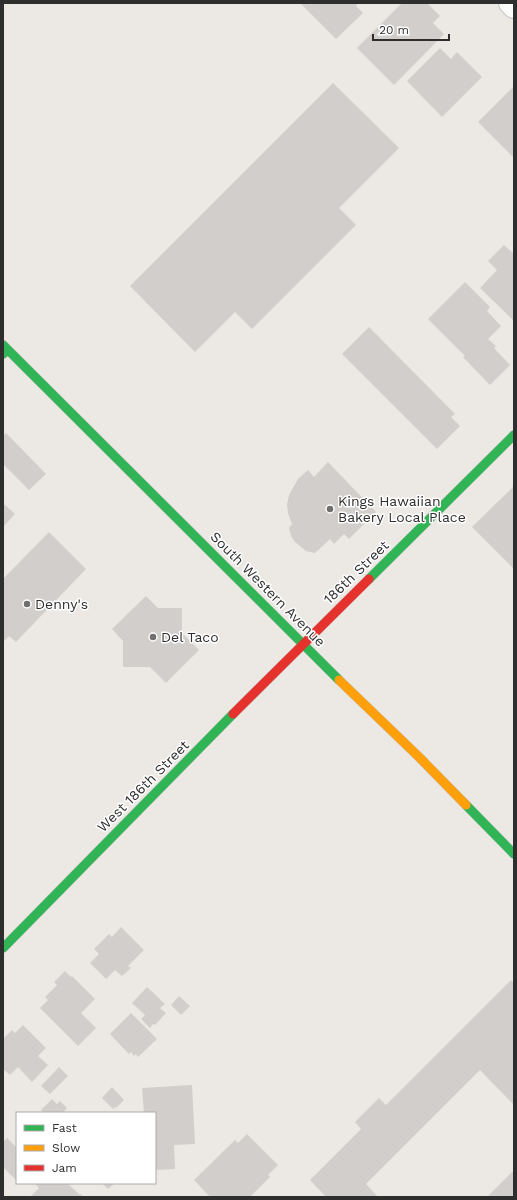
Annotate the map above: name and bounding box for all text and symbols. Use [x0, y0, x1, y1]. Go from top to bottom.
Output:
scale bar [373, 16, 449, 42]
text: 20 m [379, 23, 409, 37]
place label: Kings Hawaiian Bakery Local Place [338, 493, 466, 525]
marker: Kings Hawaiian Bakery Local Place [325, 504, 335, 514]
street label: South Western Avenue [207, 528, 329, 650]
street label: 186th Street [320, 537, 392, 607]
place label: Denny's [35, 596, 88, 612]
marker: Denny's [22, 599, 32, 609]
place label: Del Taco [161, 629, 219, 645]
marker: Del Taco [148, 632, 158, 642]
street label: West 186th Street [94, 737, 192, 835]
legend [16, 1112, 156, 1184]
text: Fast [52, 1121, 77, 1135]
text: Slow [52, 1141, 80, 1155]
text: Jam [52, 1161, 77, 1175]

